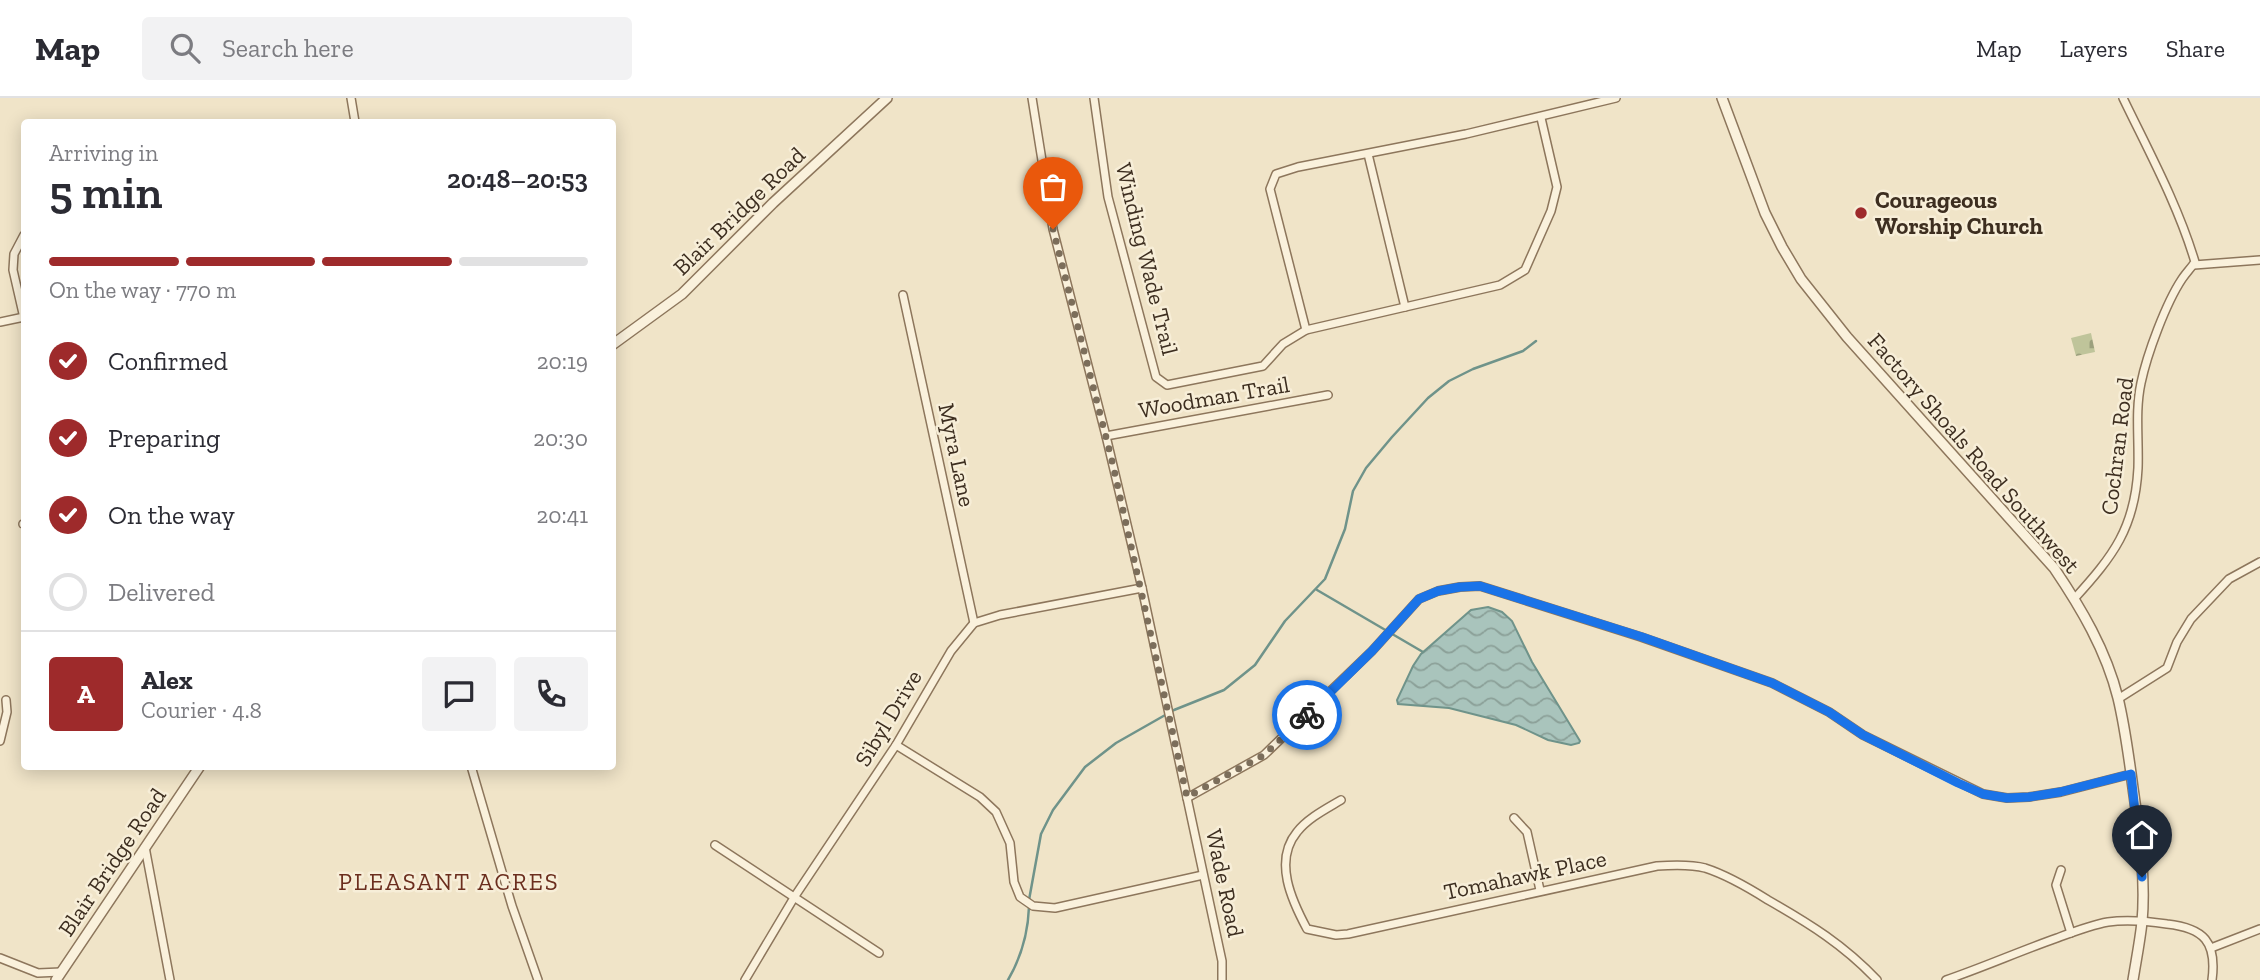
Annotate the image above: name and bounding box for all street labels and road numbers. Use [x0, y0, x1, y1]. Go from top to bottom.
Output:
street label: Blair Bridge Road [667, 141, 811, 281]
street label: Winding Wade Trail [1110, 160, 1184, 358]
street label: Factory Shoals Road Southwest [1862, 327, 2086, 579]
street label: Woodman Trail [1136, 370, 1292, 424]
street label: Cochran Road [2095, 375, 2139, 517]
street label: Myra Lane [932, 401, 982, 509]
street label: Sibyl Drive [848, 665, 928, 771]
street label: Blair Bridge Road [52, 782, 172, 941]
street label: Wade Road [1200, 826, 1250, 940]
street label: Tomahawk Place [1441, 844, 1609, 906]

